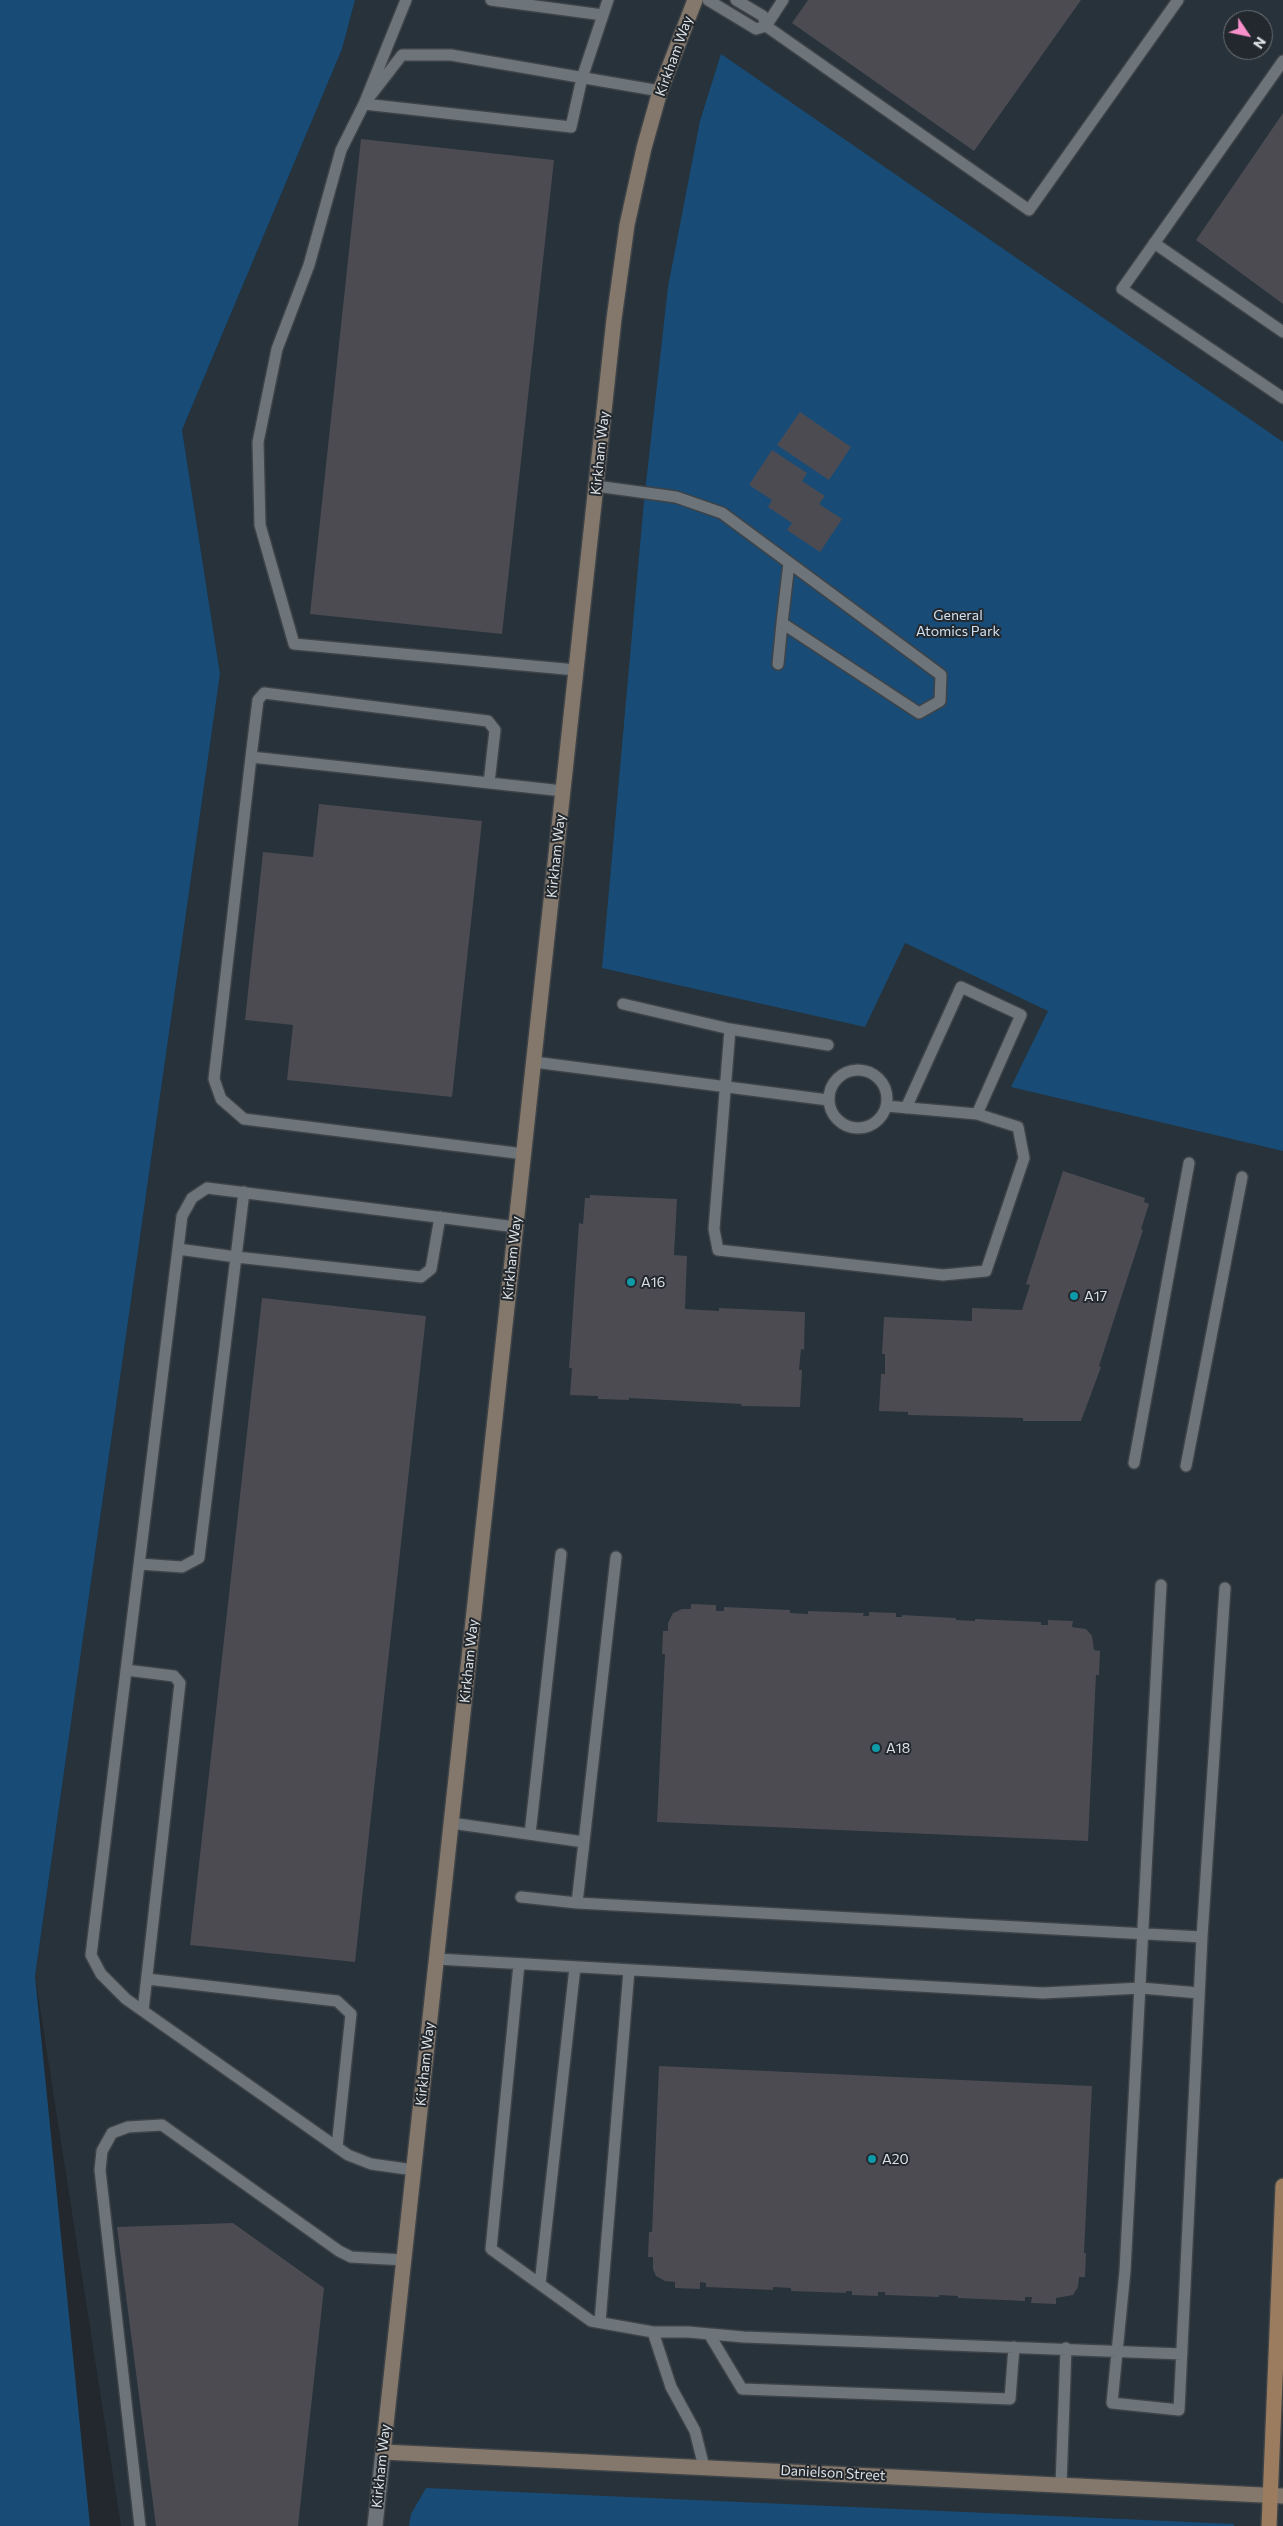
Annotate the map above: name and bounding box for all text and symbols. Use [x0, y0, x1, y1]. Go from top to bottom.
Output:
north arrow [1223, 10, 1273, 60]
street label: Kirkham Way [652, 13, 696, 99]
text: N [1250, 34, 1270, 52]
street label: Kirkham Way [587, 410, 613, 496]
park label: General Atomics Park [916, 607, 1000, 640]
street label: Kirkham Way [543, 813, 569, 899]
street label: Kirkham Way [499, 1215, 525, 1301]
place label: A16 [641, 1274, 665, 1290]
marker: A16 [625, 1276, 637, 1288]
place label: A17 [1084, 1288, 1107, 1304]
marker: A17 [1068, 1290, 1080, 1302]
street label: Kirkham Way [456, 1618, 482, 1704]
place label: A18 [886, 1740, 910, 1756]
marker: A18 [870, 1742, 882, 1754]
street label: Kirkham Way [412, 2021, 438, 2107]
place label: A20 [882, 2151, 909, 2167]
marker: A20 [866, 2153, 878, 2165]
street label: Kirkham Way [368, 2423, 394, 2509]
street label: Danielson Street [780, 2462, 886, 2484]

